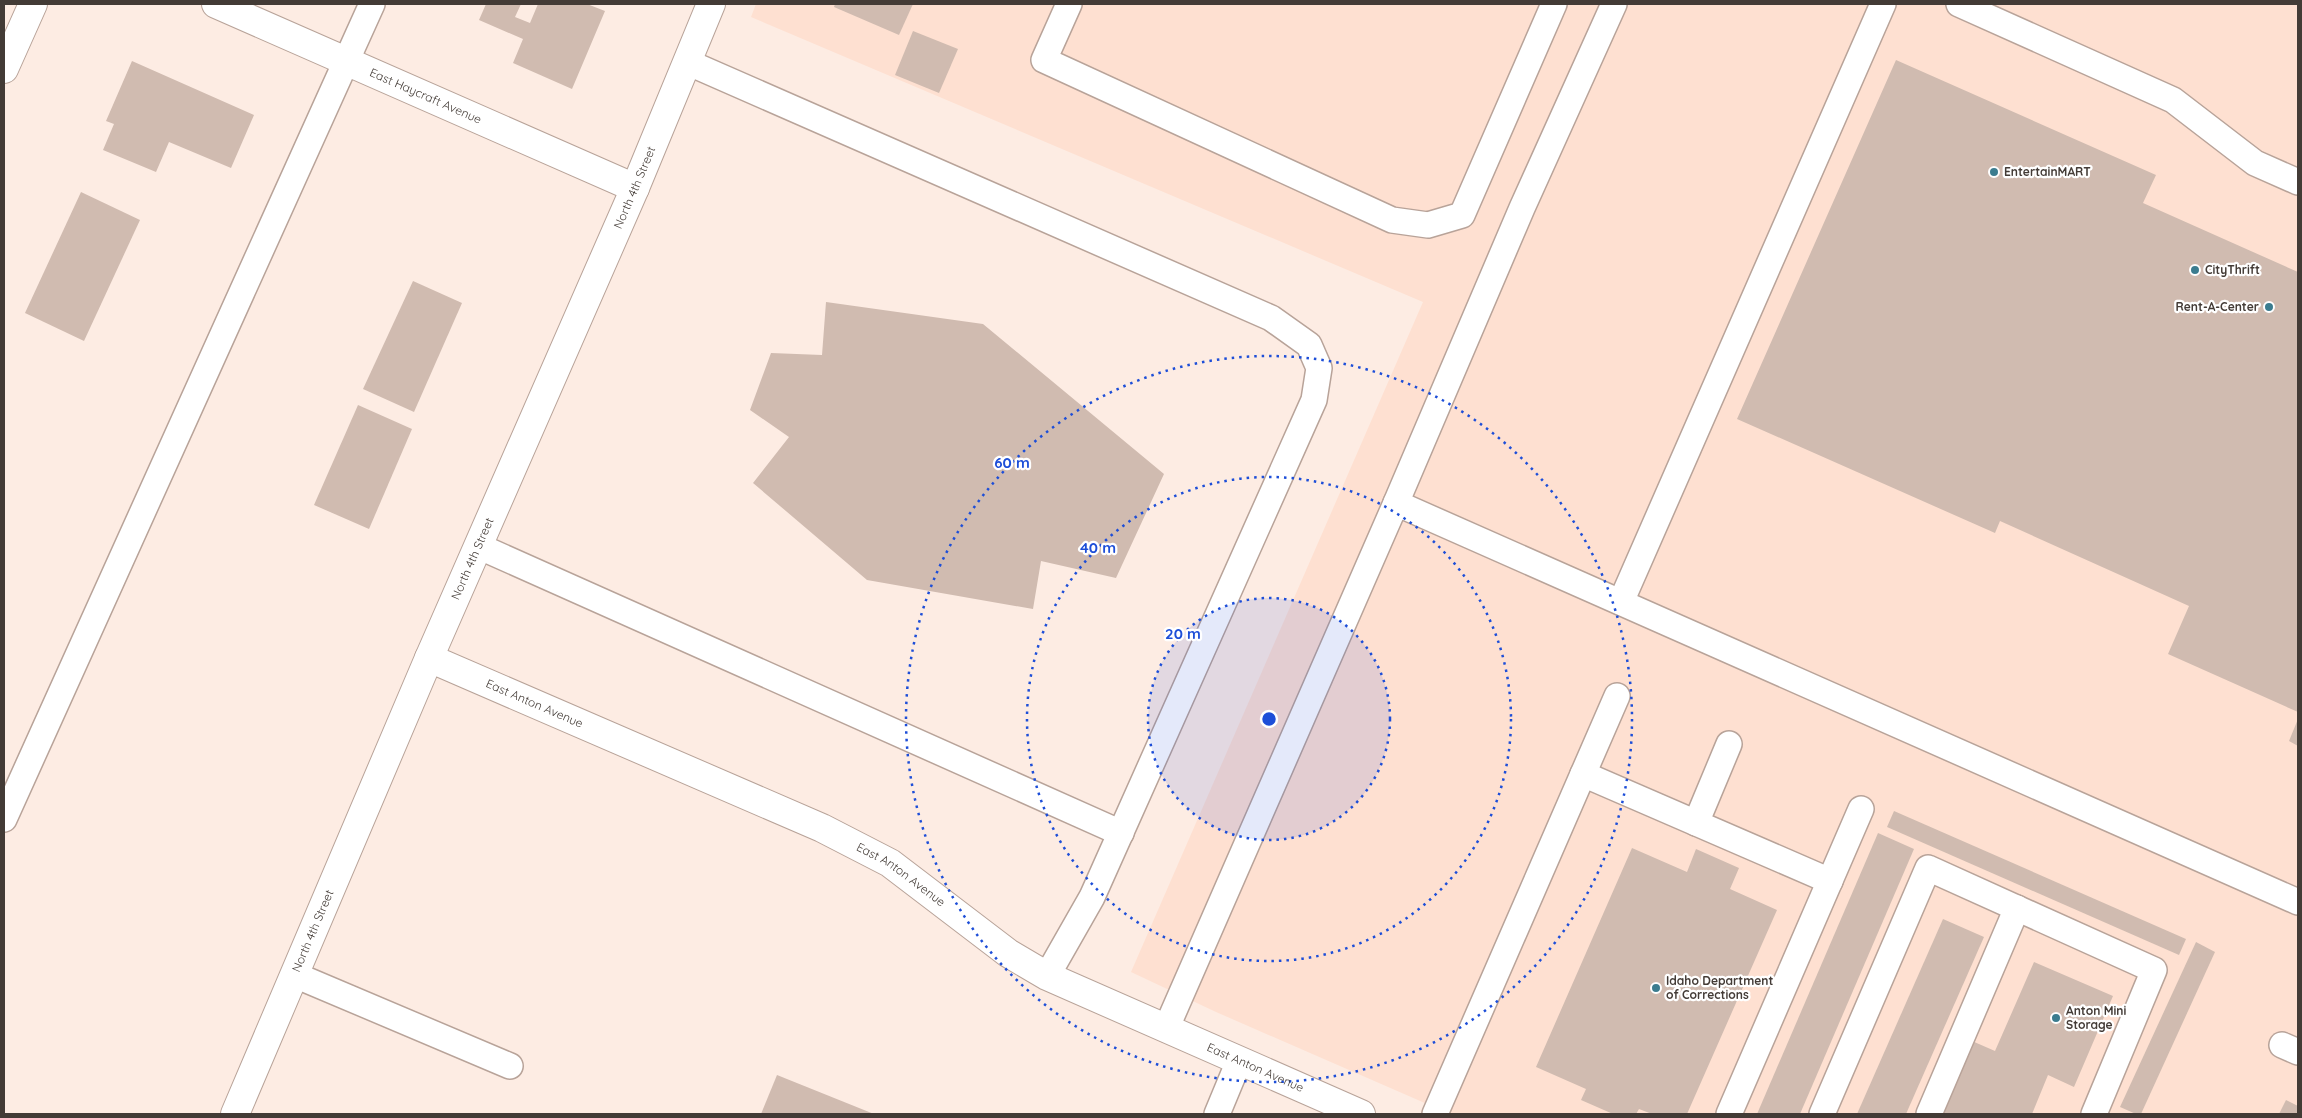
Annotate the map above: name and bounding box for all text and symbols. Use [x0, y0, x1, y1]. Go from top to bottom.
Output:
street label: East Haycraft Avenue [368, 65, 484, 127]
street label: North 4th Street [610, 144, 658, 231]
place label: EntertainMART [2004, 164, 2091, 179]
marker: EntertainMART [1988, 166, 2000, 178]
place label: CityThrift [2205, 262, 2260, 277]
marker: CityThrift [2189, 264, 2201, 276]
place label: Rent-A-Center [2176, 299, 2259, 314]
marker: Rent-A-Center [2263, 301, 2275, 313]
text: 60 m [994, 453, 1030, 472]
street label: North 4th Street [448, 515, 497, 602]
text: 40 m [1080, 538, 1116, 557]
text: 20 m [1165, 624, 1201, 643]
street label: East Anton Avenue [484, 676, 586, 731]
centre of rings [1260, 710, 1278, 728]
street label: East Anton Avenue [854, 839, 949, 910]
street label: North 4th Street [288, 887, 337, 974]
place label: Idaho Department of Corrections [1666, 973, 1773, 1002]
marker: Idaho Department of Corrections [1650, 982, 1662, 994]
place label: Anton Mini Storage [2066, 1003, 2126, 1032]
marker: Anton Mini Storage [2050, 1012, 2062, 1024]
street label: East Anton Avenue [1205, 1039, 1307, 1095]

